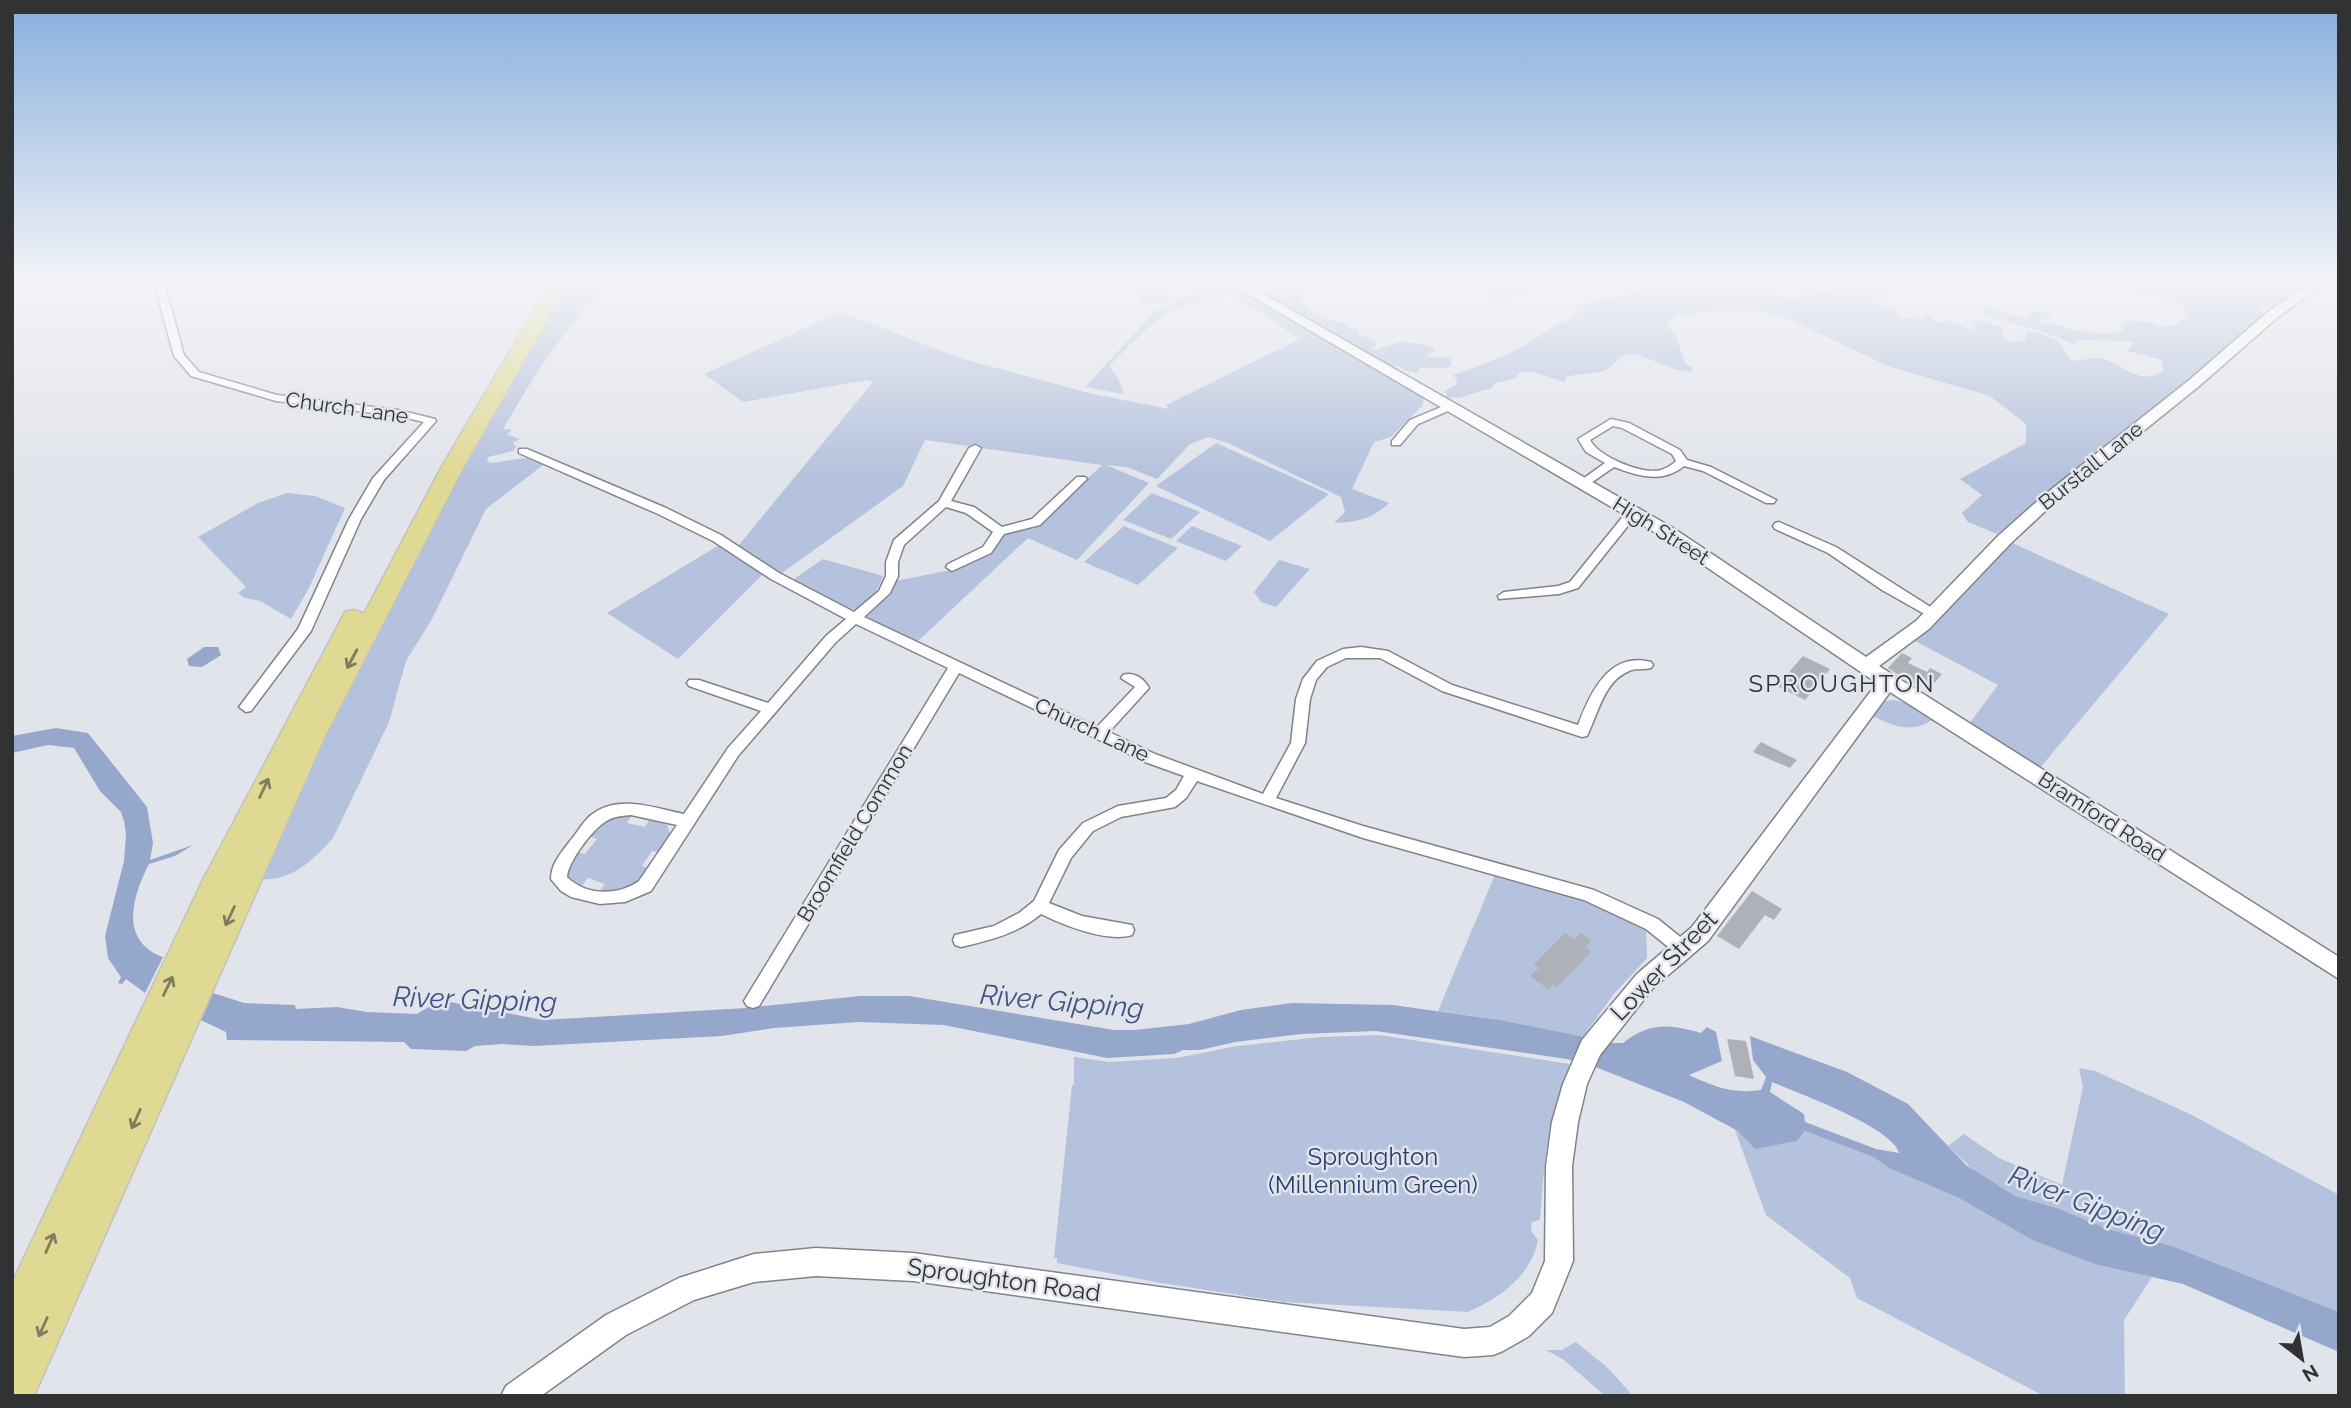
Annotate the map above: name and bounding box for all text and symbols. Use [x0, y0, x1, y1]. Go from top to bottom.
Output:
street label: Church Lane [284, 387, 410, 428]
street label: Burstall Lane [2034, 416, 2148, 515]
street label: High Street [1608, 491, 1714, 570]
one-way arrow [345, 648, 358, 669]
district label: SPROUGHTON [1749, 669, 1935, 698]
street label: Church Lane [1031, 692, 1153, 767]
street label: Broomfield Common [792, 740, 917, 926]
street label: Bramford Road [2034, 766, 2171, 867]
one-way arrow [258, 778, 271, 799]
one-way arrow [223, 905, 236, 926]
street label: Lower Street [1604, 905, 1723, 1027]
one-way arrow [162, 976, 176, 997]
water label: River Gipping [979, 978, 1145, 1025]
water label: River Gipping [392, 980, 558, 1019]
one-way arrow [129, 1108, 142, 1129]
park label: Sproughton (Millennium Green) [1268, 1142, 1478, 1199]
water label: River Gipping [2004, 1159, 2170, 1248]
one-way arrow [44, 1233, 57, 1255]
street label: Sproughton Road [906, 1252, 1102, 1307]
one-way arrow [36, 1315, 49, 1337]
north arrow [2267, 1324, 2337, 1394]
text: N [2299, 1360, 2323, 1387]

